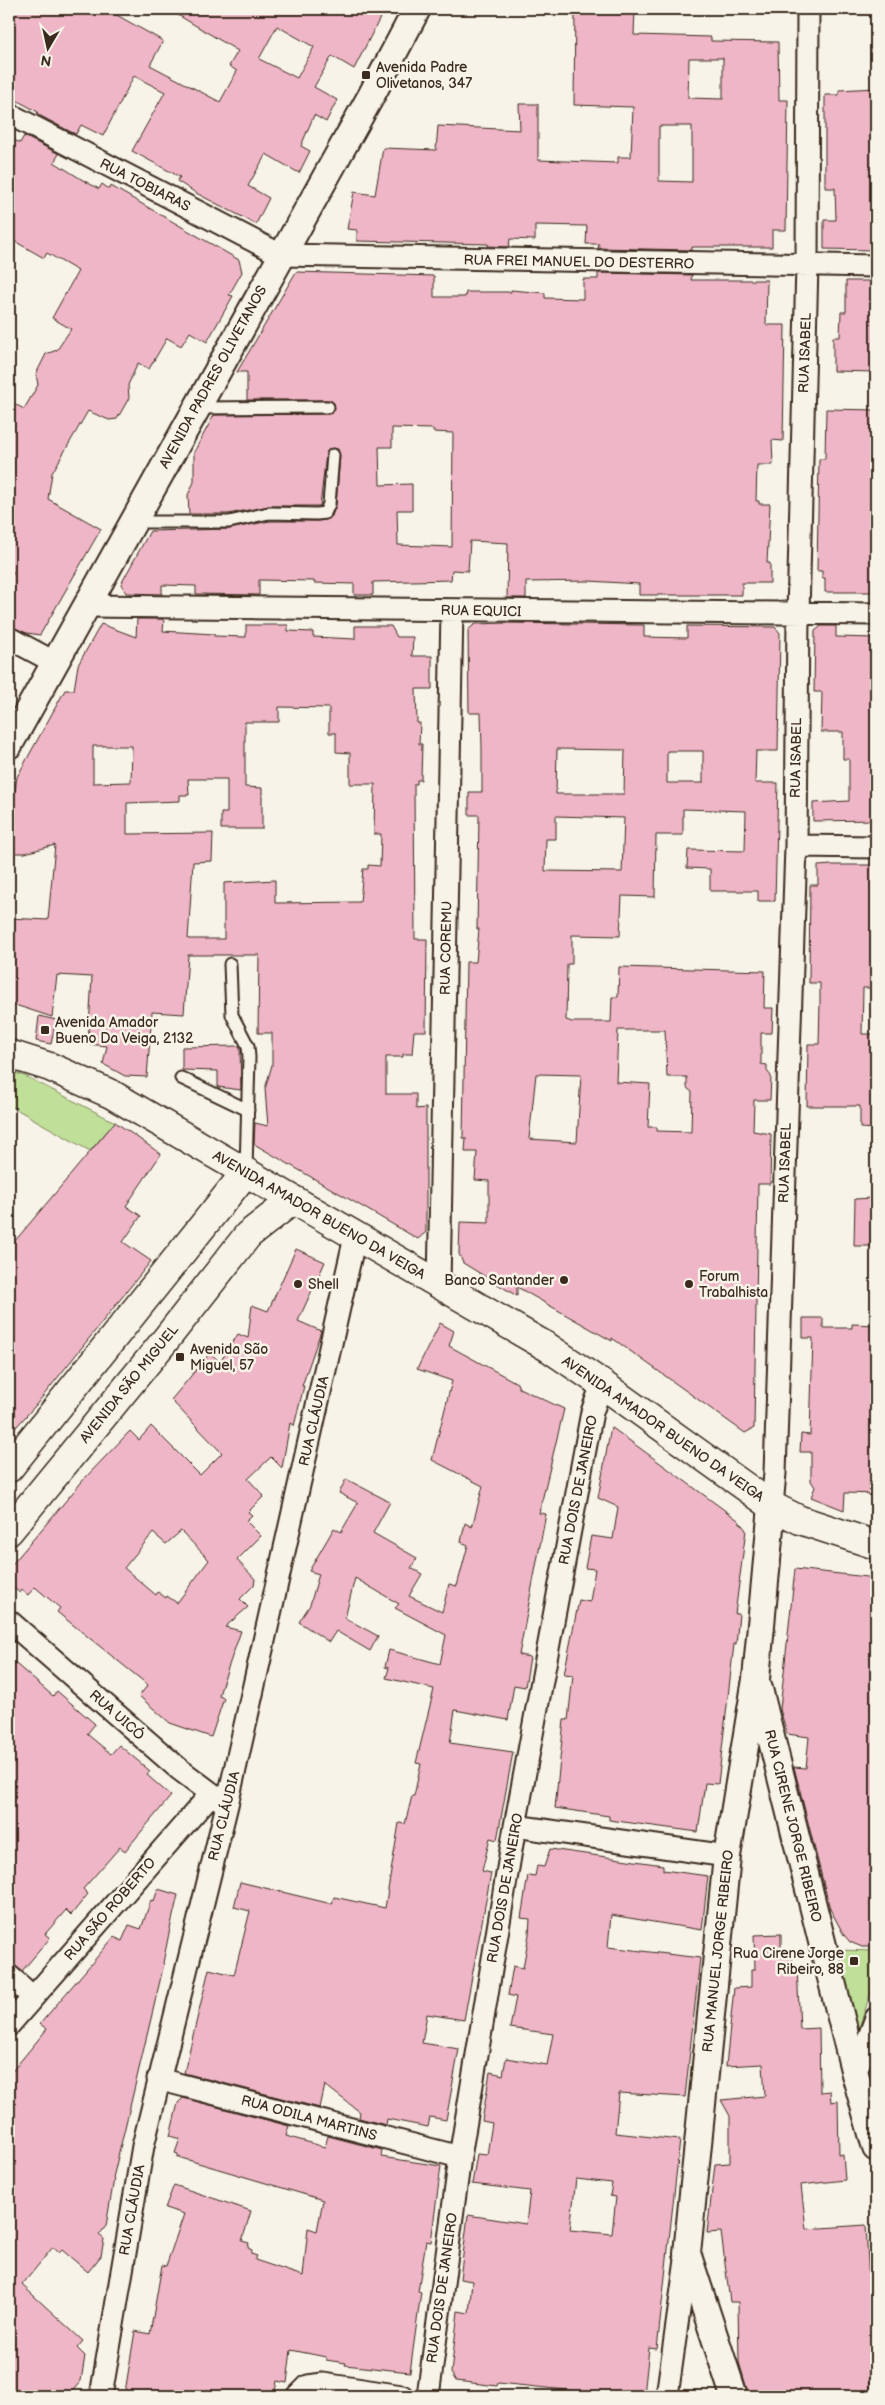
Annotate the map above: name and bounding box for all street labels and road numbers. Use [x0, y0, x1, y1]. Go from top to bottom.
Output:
street label: RUA TOBIARAS [97, 155, 193, 215]
street label: RUA FREI MANUEL DO DESTERRO [464, 251, 695, 273]
street label: AVENIDA PADRES OLIVETANOS [156, 283, 270, 471]
street label: RUA ISABEL [795, 313, 815, 393]
street label: RUA EQUICI [440, 602, 522, 620]
street label: RUA ISABEL [787, 718, 805, 798]
street label: RUA COREMU [437, 901, 455, 995]
street label: RUA ISABEL [775, 1123, 795, 1203]
street label: AVENIDA AMADOR BUENO DA VEIGA [210, 1147, 429, 1283]
street label: AVENIDA SÃO MIGUEL [75, 1321, 182, 1447]
street label: AVENIDA AMADOR BUENO DA VEIGA [559, 1352, 768, 1506]
street label: RUA CLÁUDIA [294, 1374, 333, 1468]
street label: RUA DOIS DE JANEIRO [555, 1413, 601, 1566]
street label: RUA UICÓ [86, 1686, 149, 1744]
street label: RUA CIRENE JORGE RIBEIRO [761, 1728, 825, 1924]
street label: RUA CLÁUDIA [204, 1769, 243, 1863]
street label: RUA DOIS DE JANEIRO [483, 1811, 527, 1964]
street label: RUA MANUEL JORGE RIBEIRO [699, 1849, 737, 2053]
street label: RUA SÃO ROBERTO [60, 1853, 159, 1964]
street label: RUA ODILA MARTINS [239, 2092, 379, 2144]
street label: RUA CLÁUDIA [115, 2163, 148, 2257]
street label: RUA DOIS DE JANEIRO [423, 2211, 461, 2364]

